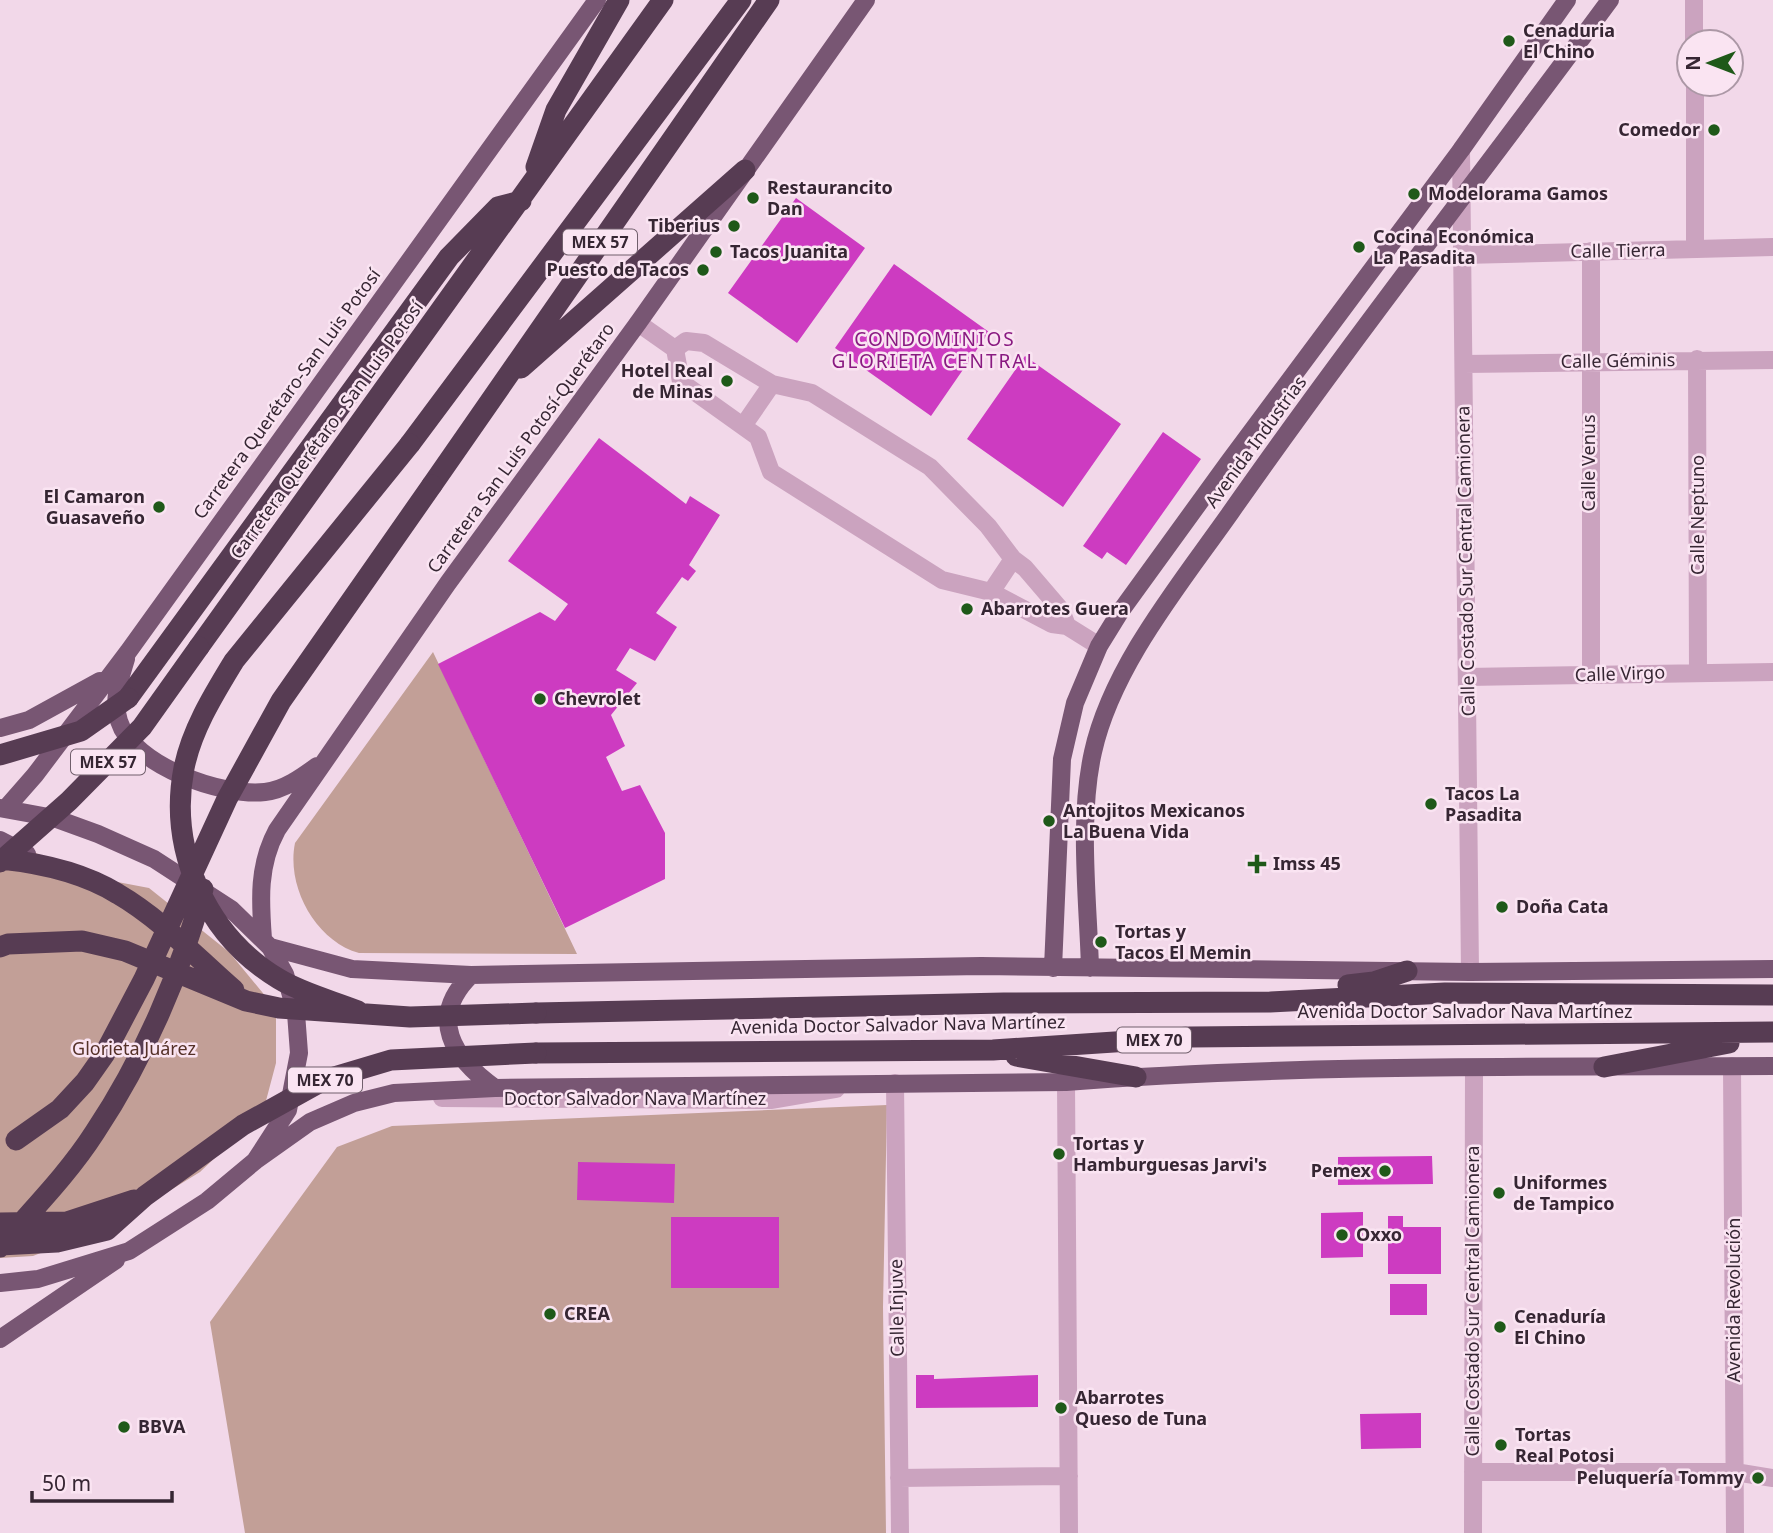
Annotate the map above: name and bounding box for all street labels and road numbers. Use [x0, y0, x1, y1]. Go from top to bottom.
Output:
road number: MEX 57 [563, 230, 637, 254]
street label: Calle Tierra [1570, 237, 1666, 263]
street label: Carretera Querétaro-San Luis Potosí [187, 263, 386, 524]
street label: Carretera Querétaro - San Luis Potosí [224, 295, 428, 563]
street label: Carretera San Luis Potosí-Querétaro [421, 317, 619, 578]
street label: Calle Géminis [1560, 347, 1676, 373]
street label: Avenida Industrias [1199, 371, 1311, 512]
street label: Calle Costado Sur Central Camionera [1450, 405, 1480, 717]
street label: Calle Venus [1576, 414, 1600, 512]
street label: Calle Neptuno [1685, 455, 1709, 575]
street label: Calle Virgo [1574, 659, 1665, 687]
road number: MEX 57 [71, 750, 145, 775]
street label: Avenida Doctor Salvador Nava Martínez [1298, 999, 1632, 1023]
street label: Avenida Doctor Salvador Nava Martínez [730, 1009, 1066, 1039]
road number: MEX 70 [1117, 1028, 1191, 1052]
road number: MEX 70 [288, 1068, 362, 1092]
street label: Doctor Salvador Nava Martínez [504, 1086, 766, 1110]
street label: Calle Costado Sur Central Camionera [1460, 1146, 1484, 1456]
street label: Avenida Revolución [1721, 1218, 1745, 1382]
street label: Calle Injuve [883, 1259, 909, 1357]

